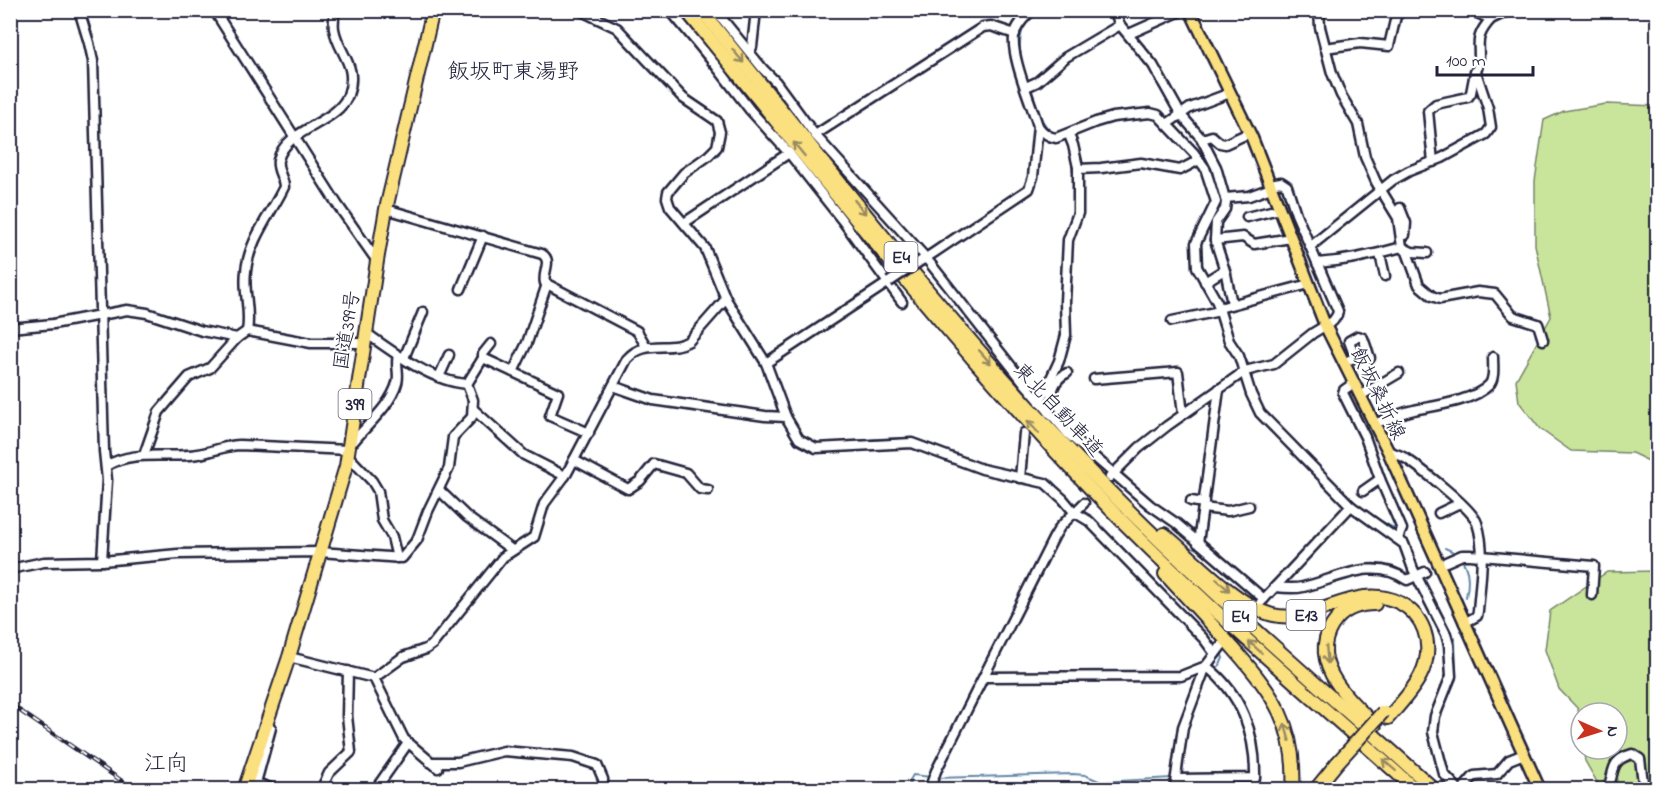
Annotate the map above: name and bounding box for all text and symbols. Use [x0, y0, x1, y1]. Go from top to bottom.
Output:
scale bar [1437, 39, 1533, 77]
one-way arrow [731, 48, 744, 64]
text: 100 m [1446, 49, 1486, 75]
district label: 飯坂町東湯野 [447, 57, 579, 89]
one-way arrow [793, 141, 806, 157]
one-way arrow [854, 199, 867, 215]
road number: E4 [884, 242, 918, 272]
street label: 国道399号 [328, 288, 369, 372]
street label: 飯坂桑折線 [1342, 343, 1412, 445]
one-way arrow [978, 349, 992, 364]
street label: 東北自動車道 [1006, 357, 1109, 464]
road number: 399 [338, 389, 372, 419]
one-way arrow [1026, 420, 1040, 435]
one-way arrow [1215, 578, 1230, 592]
road number: E13 [1286, 600, 1326, 630]
road number: E4 [1224, 601, 1256, 631]
one-way arrow [1248, 640, 1263, 654]
one-way arrow [1322, 645, 1333, 665]
north arrow [1569, 701, 1629, 761]
one-way arrow [1281, 723, 1292, 742]
text: N [1600, 726, 1624, 738]
district label: 江向 [144, 749, 188, 781]
one-way arrow [1382, 758, 1397, 772]

